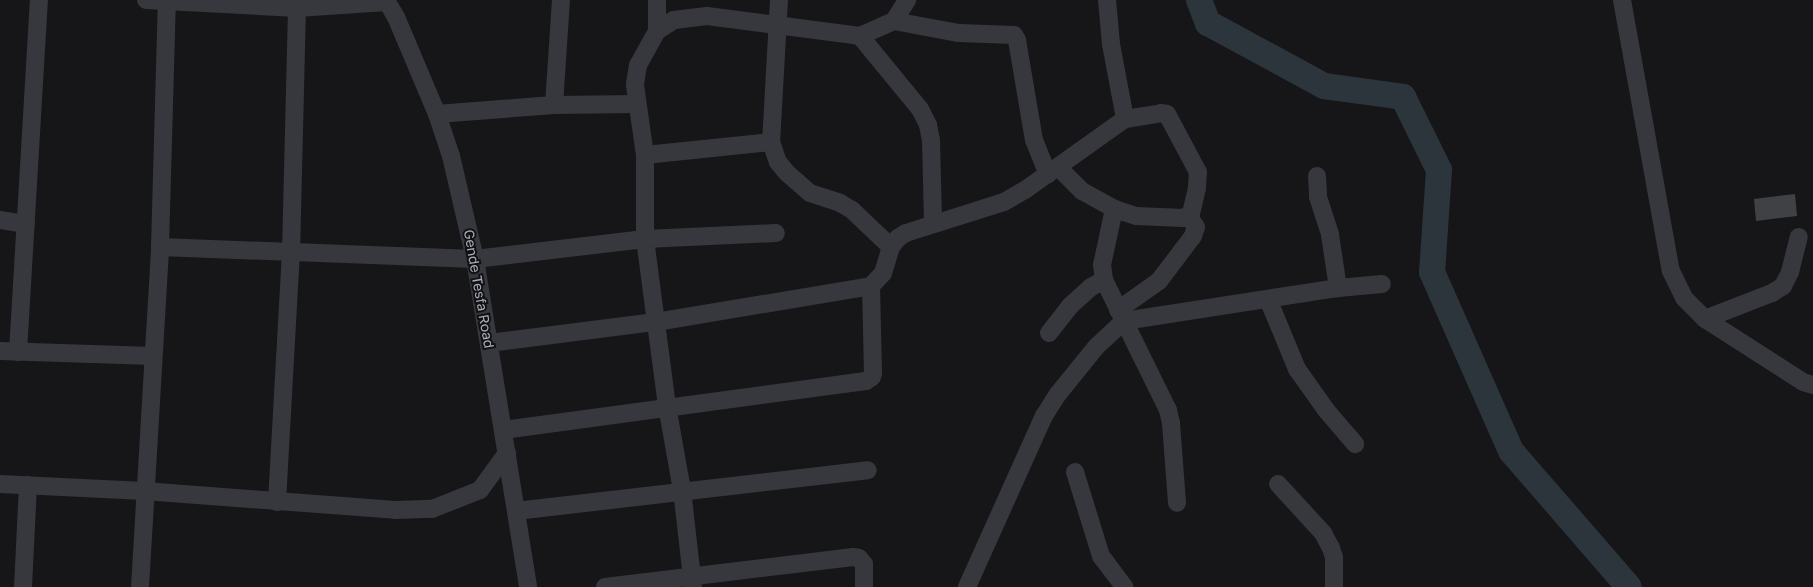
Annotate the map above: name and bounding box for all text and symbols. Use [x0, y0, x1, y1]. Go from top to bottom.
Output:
street label: Gende Tesfa Road [460, 228, 498, 350]

